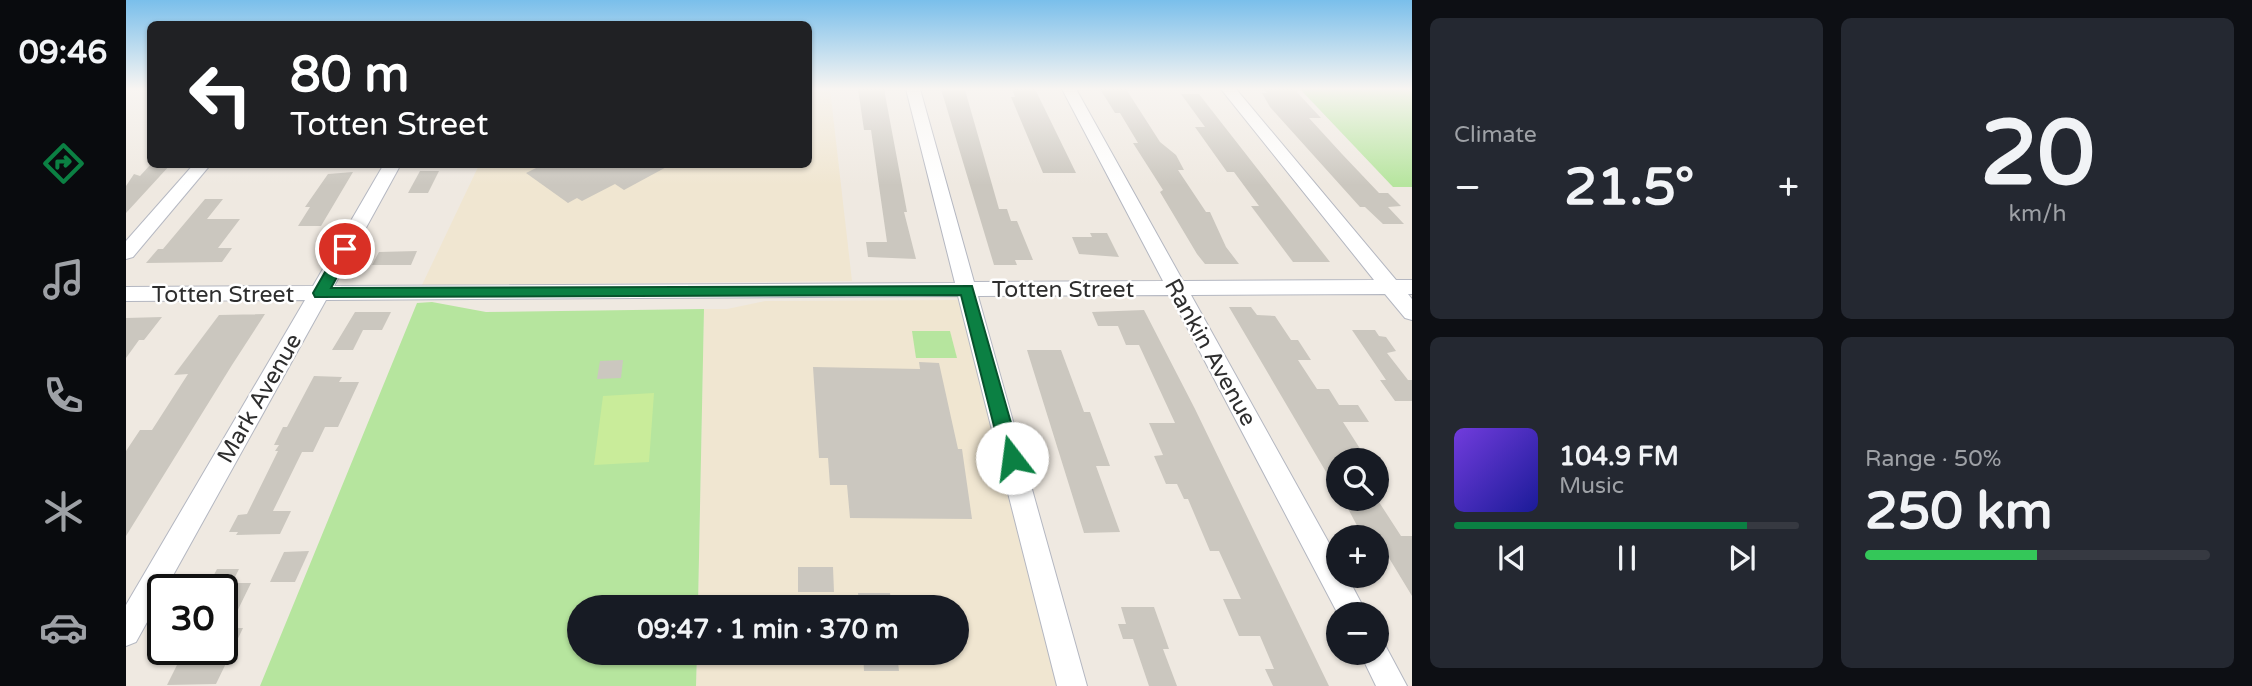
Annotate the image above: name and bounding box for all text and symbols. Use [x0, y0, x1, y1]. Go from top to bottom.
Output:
text: 09:46 [19, 34, 107, 72]
text: 80 m [290, 46, 409, 105]
icon: left [175, 49, 266, 140]
text: 20 [1980, 99, 2095, 209]
text: Totten Street [290, 106, 488, 144]
text: Climate [1454, 121, 1537, 149]
icon: directions [39, 139, 88, 188]
text: 21.5° [1564, 156, 1694, 219]
text: − [1454, 165, 1481, 211]
text: + [1778, 165, 1799, 211]
text: km/h [2009, 200, 2066, 228]
pin [315, 219, 375, 279]
icon: arrive [326, 230, 364, 268]
icon: music [39, 255, 88, 304]
street label: Rankin Avenue [1158, 274, 1262, 431]
street label: Totten Street [992, 276, 1135, 304]
street label: Totten Street [152, 281, 295, 309]
street label: Mark Avenue [212, 329, 308, 468]
icon: phone [39, 371, 88, 420]
position arrow [975, 421, 1049, 495]
text: 104.9 FM [1559, 441, 1679, 472]
text: Range · 50% [1865, 445, 2001, 473]
map controls [1326, 448, 1389, 665]
button: search [1326, 448, 1389, 511]
text: Music [1559, 472, 1624, 500]
text: 250 km [1865, 480, 2053, 543]
icon: climate [39, 487, 88, 536]
button: + [1326, 525, 1389, 588]
icon: previous [1493, 539, 1531, 577]
icon: pause [1608, 539, 1646, 577]
icon: next [1723, 539, 1761, 577]
speed limit sign: 30 [147, 574, 238, 665]
button: − [1326, 602, 1389, 665]
icon: car [39, 603, 88, 652]
text: 09:47 · 1 min · 370 m [637, 614, 899, 645]

